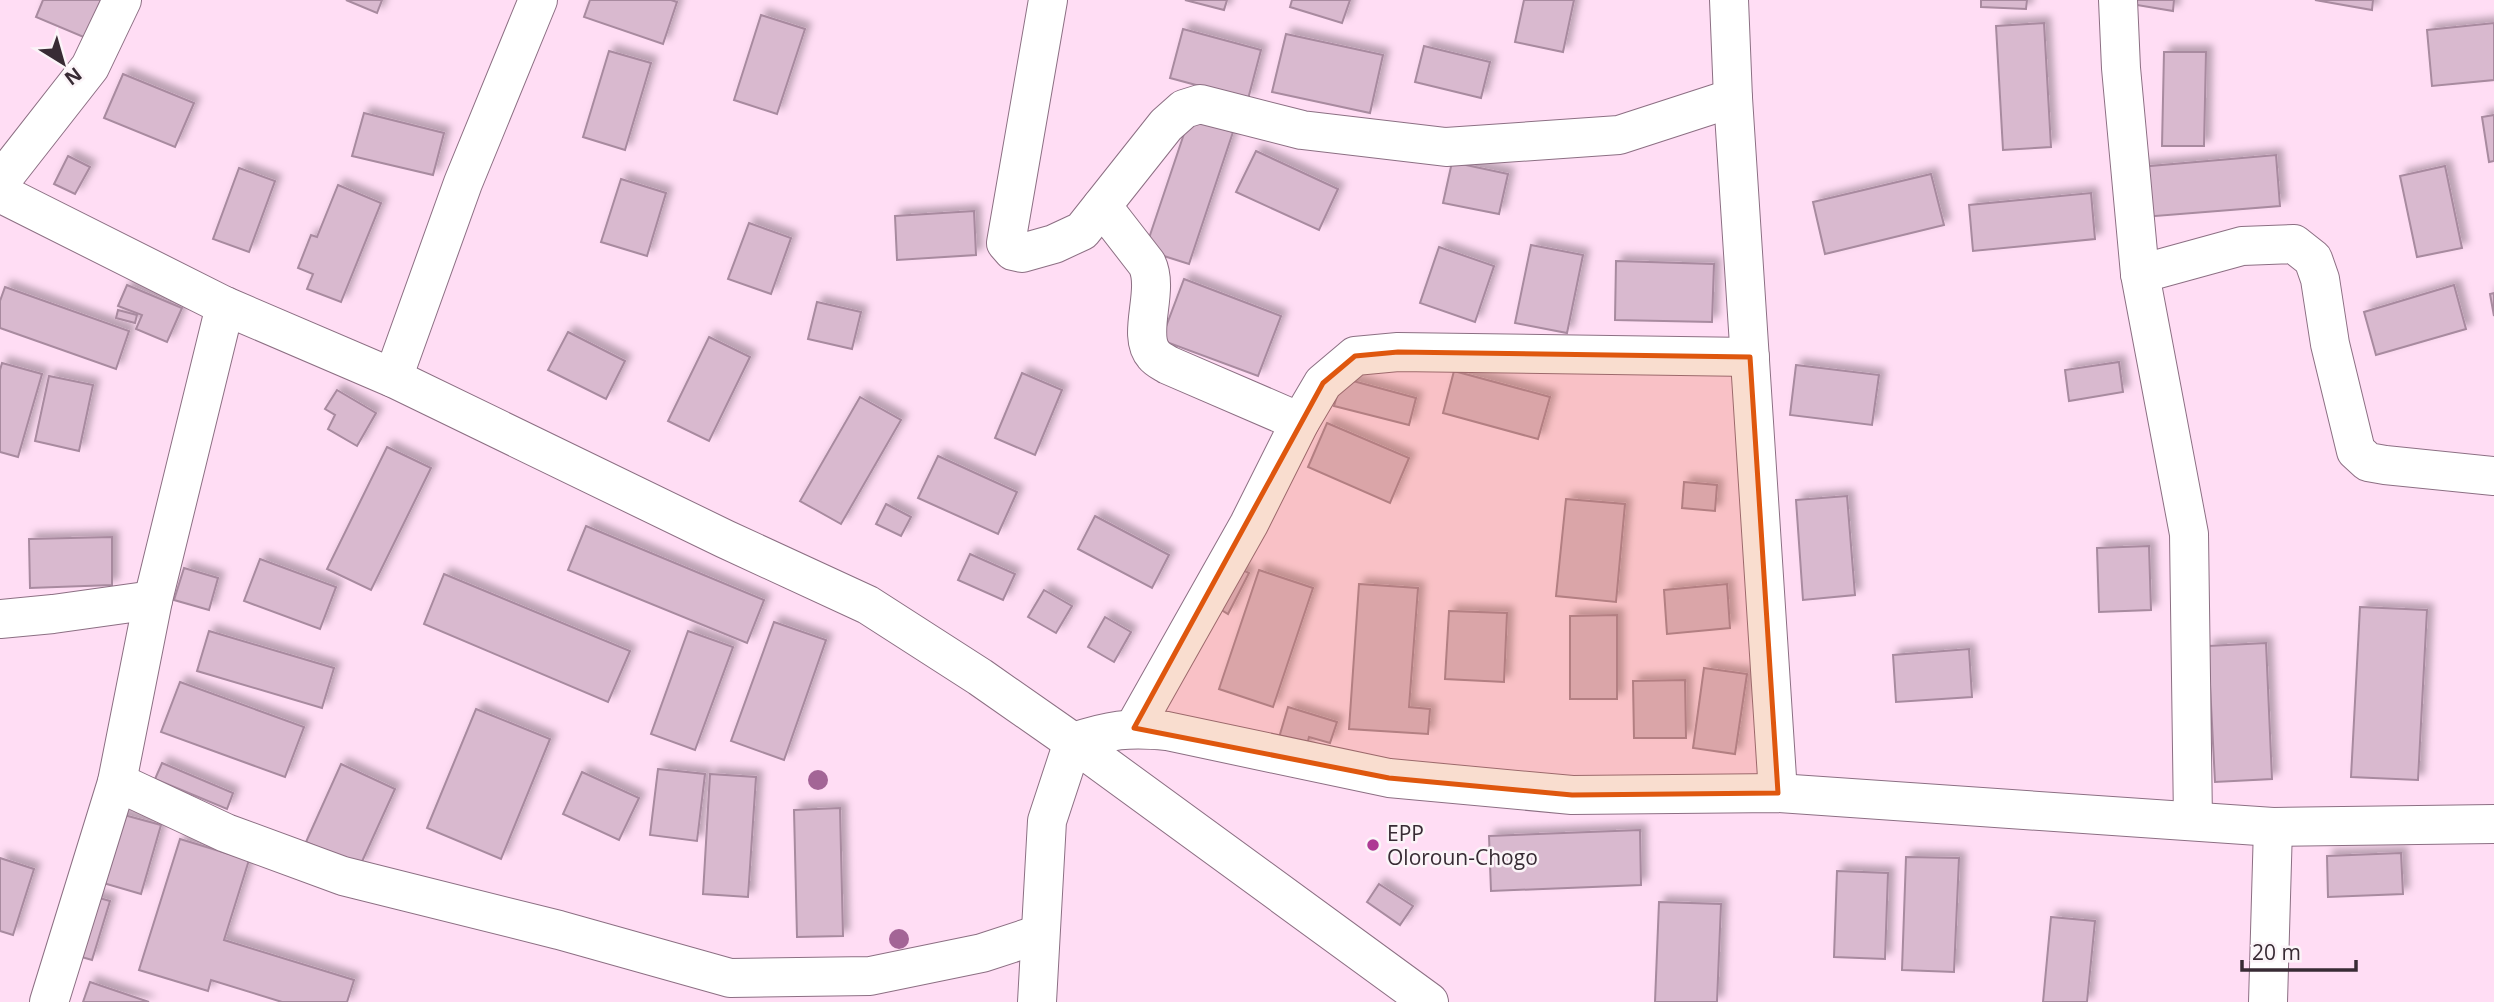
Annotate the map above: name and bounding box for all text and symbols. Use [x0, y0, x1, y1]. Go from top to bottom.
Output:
north arrow [28, 28, 98, 98]
text: N [59, 62, 87, 92]
place label: EPP Oloroun-Chogo [1387, 819, 1538, 871]
marker: EPP Oloroun-Chogo [1365, 837, 1381, 853]
scale bar [2242, 928, 2356, 972]
text: 20 m [2252, 938, 2301, 966]

